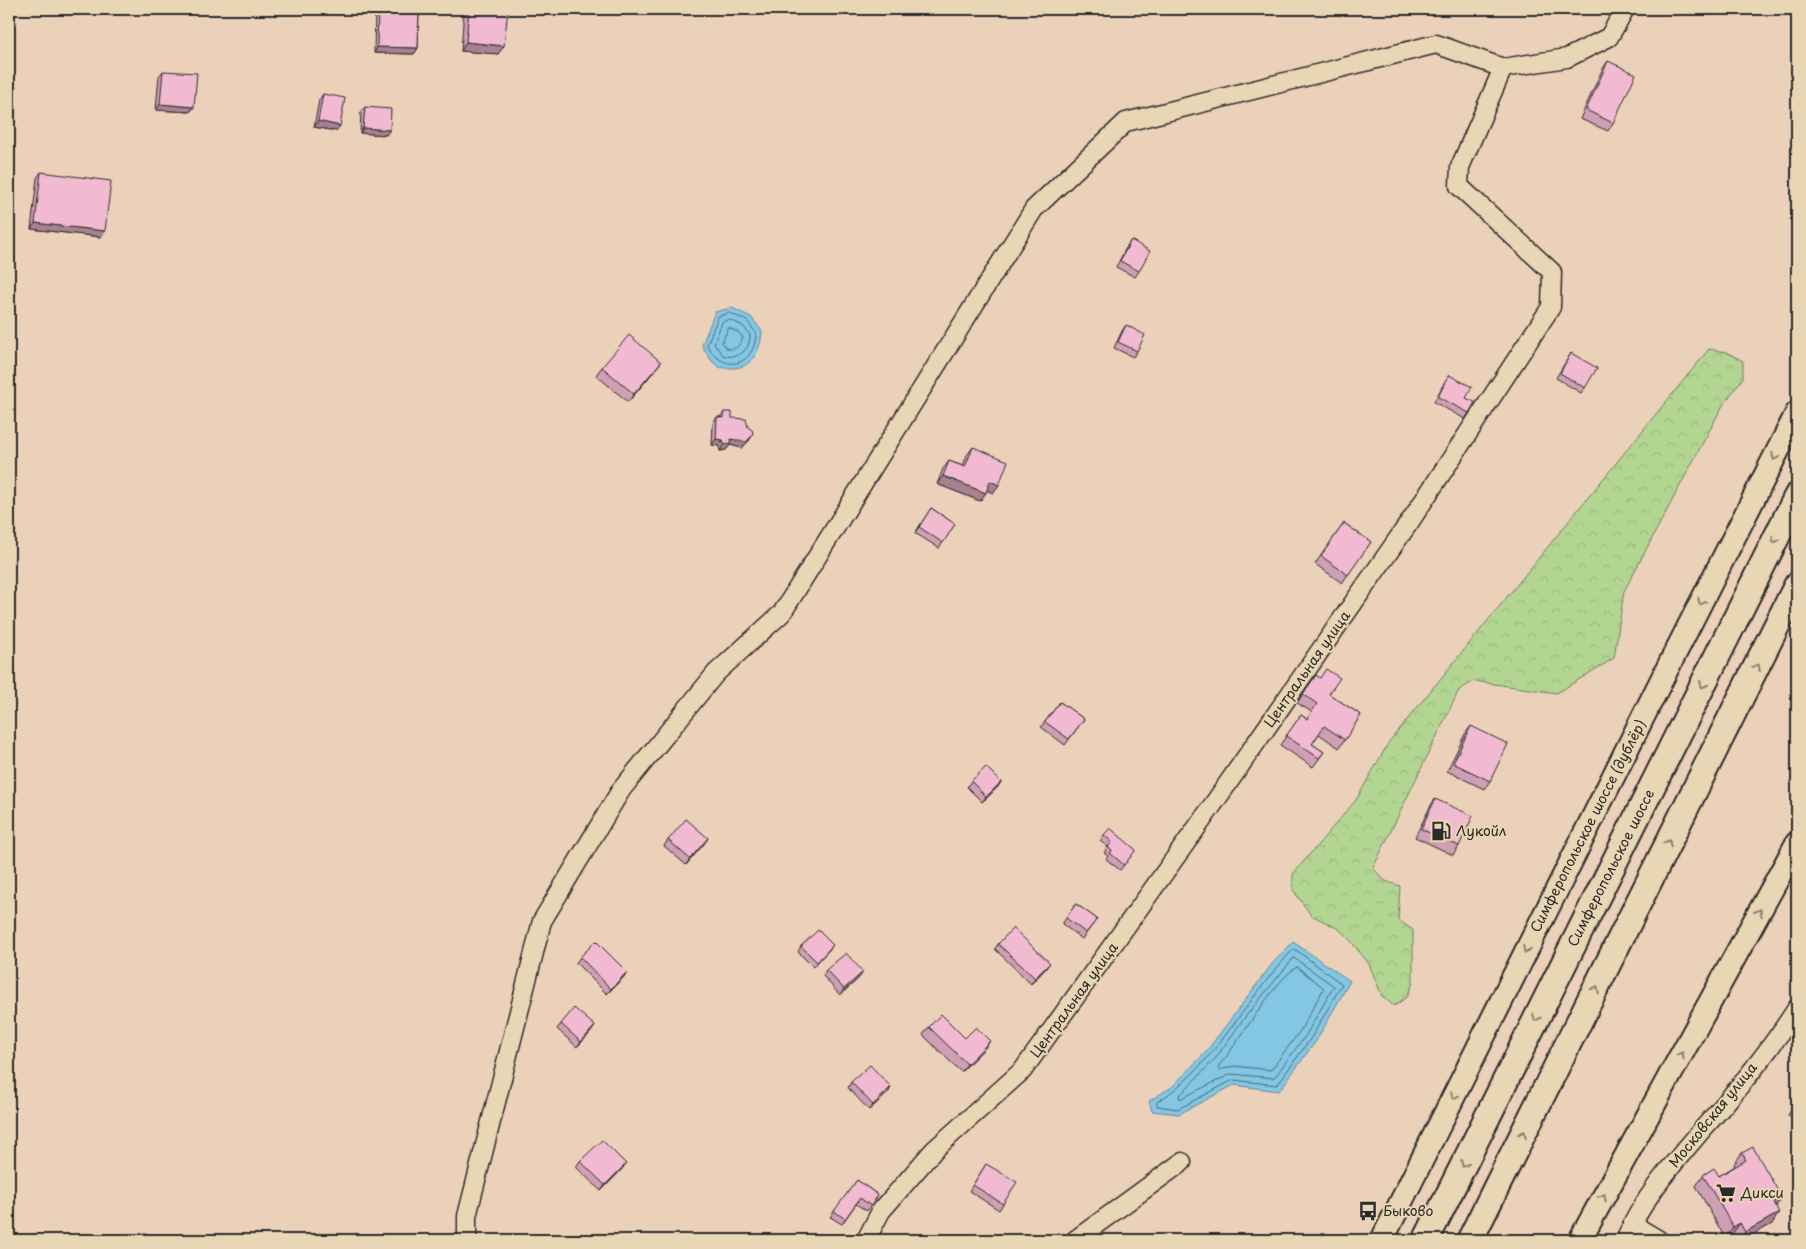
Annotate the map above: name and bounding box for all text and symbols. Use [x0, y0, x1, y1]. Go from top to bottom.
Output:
one-way arrow [1771, 452, 1781, 461]
one-way arrow [1771, 535, 1782, 544]
one-way arrow [1697, 596, 1707, 605]
street label: Центральная улица [1258, 606, 1355, 731]
one-way arrow [1751, 663, 1761, 672]
one-way arrow [1699, 680, 1709, 689]
street label: Симферопольское шоссе (дублёр) [1527, 717, 1649, 935]
street label: Симферопольское шоссе [1564, 787, 1658, 949]
fuel station icon: Лукойл [1430, 820, 1452, 842]
place label: Лукойл [1456, 820, 1506, 841]
one-way arrow [1662, 839, 1672, 848]
one-way arrow [1753, 909, 1763, 918]
street label: Центральная улица [1025, 938, 1123, 1062]
one-way arrow [1522, 945, 1532, 954]
one-way arrow [1590, 985, 1600, 994]
one-way arrow [1533, 1013, 1543, 1022]
one-way arrow [1675, 1051, 1685, 1060]
street label: Московская улица [1664, 1057, 1762, 1172]
one-way arrow [1450, 1090, 1460, 1099]
one-way arrow [1517, 1130, 1527, 1139]
one-way arrow [1460, 1159, 1470, 1168]
supermarket icon: Дикси [1715, 1182, 1737, 1204]
place label: Дикси [1740, 1182, 1784, 1203]
one-way arrow [1597, 1194, 1607, 1203]
bus stop icon: Быково [1357, 1200, 1379, 1222]
place label: Быково [1383, 1200, 1434, 1221]

